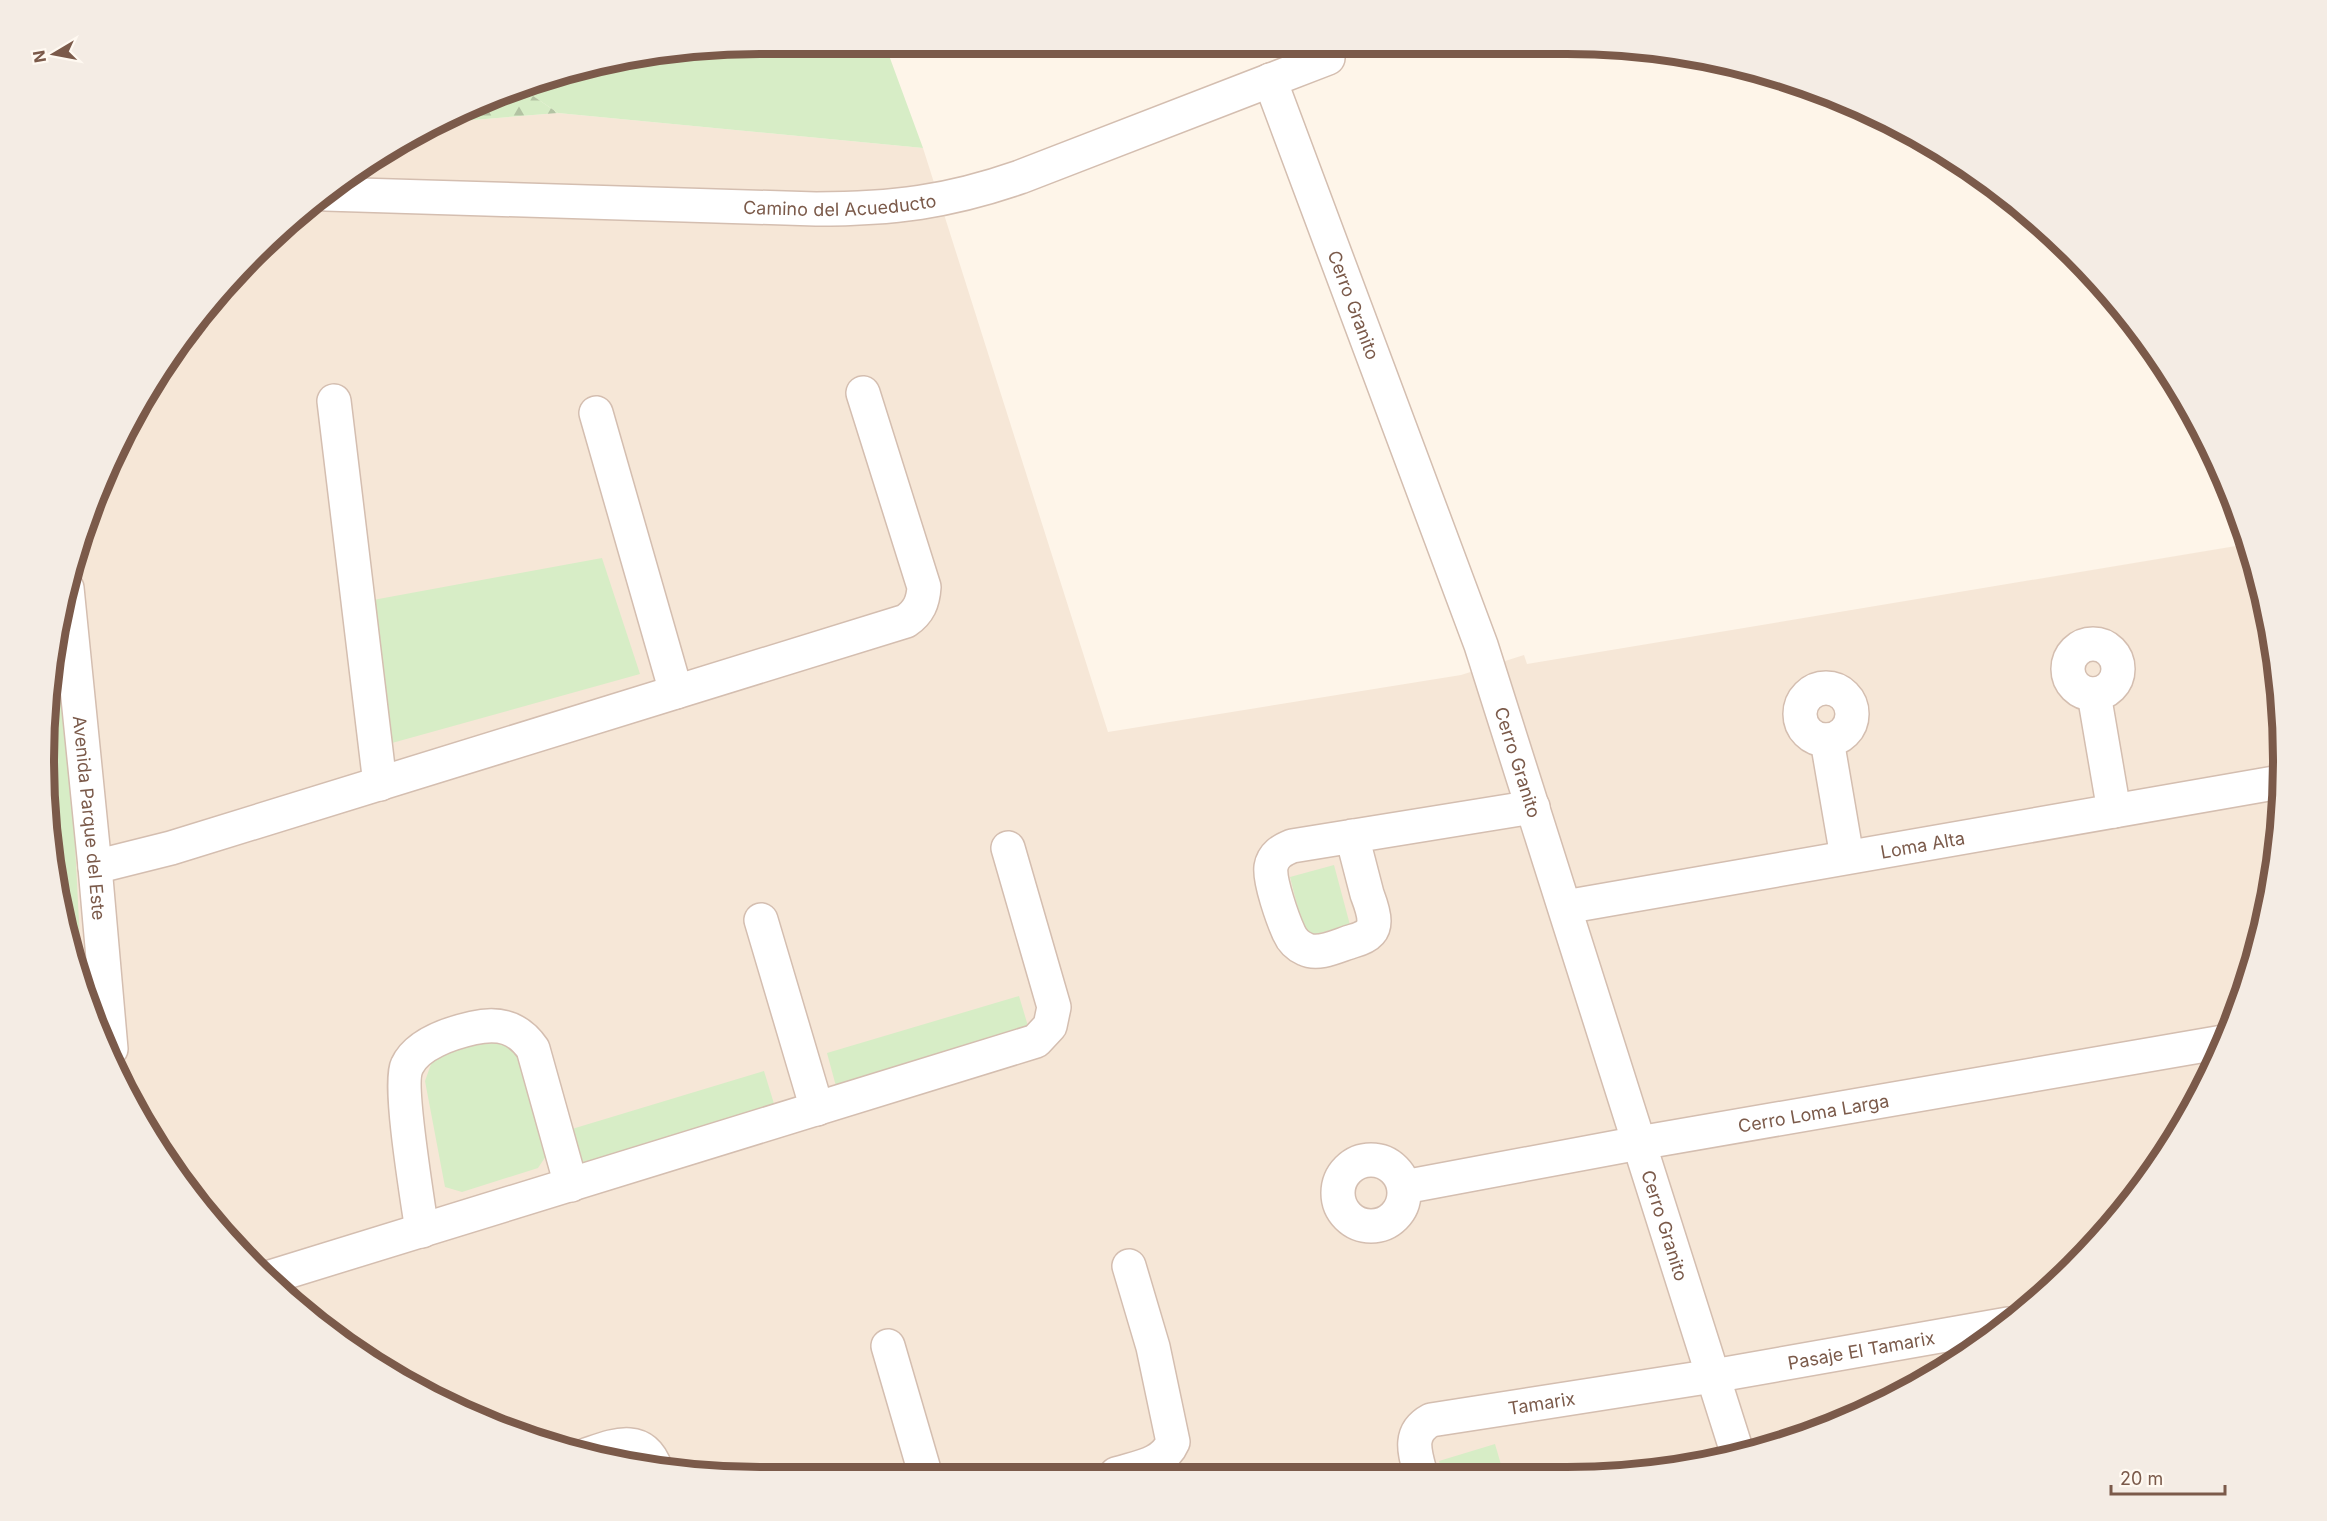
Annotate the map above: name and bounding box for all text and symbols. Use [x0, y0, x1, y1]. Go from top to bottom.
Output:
north arrow [24, 24, 84, 84]
text: N [28, 49, 50, 64]
street label: Camino del Acueducto [743, 189, 938, 220]
street label: Cerro Granito [1324, 247, 1384, 362]
street label: Cerro Granito [1491, 704, 1546, 820]
street label: Avenida Parque del Este [69, 715, 110, 921]
street label: Loma Alta [1879, 827, 1966, 862]
street label: Cerro Loma Larga [1736, 1089, 1890, 1136]
street label: Cerro Granito [1638, 1167, 1693, 1283]
street label: Pasaje El Tamarix [1786, 1327, 1936, 1373]
street label: Tamarix [1506, 1387, 1577, 1418]
scale bar [2111, 1458, 2225, 1496]
text: 20 m [2120, 1468, 2163, 1489]

